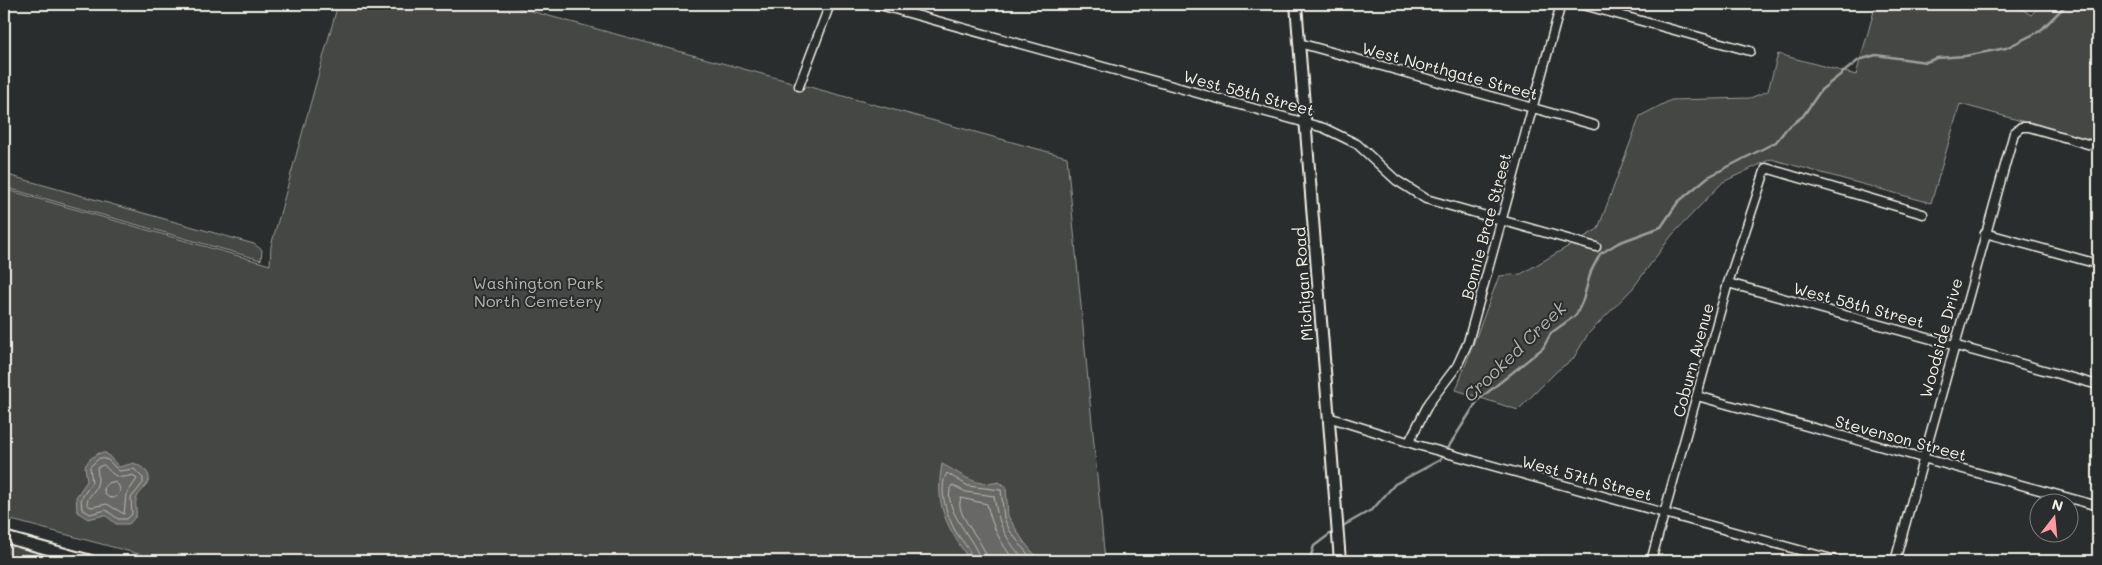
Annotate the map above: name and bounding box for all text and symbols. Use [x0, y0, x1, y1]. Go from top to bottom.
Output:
street label: West Northgate Street [1360, 37, 1541, 104]
street label: West 58th Street [1181, 65, 1317, 120]
street label: Bonnie Brae Street [1456, 150, 1515, 302]
street label: Michigan Road [1288, 226, 1317, 342]
park label: Washington Park North Cemetery [473, 272, 603, 311]
street label: Woodside Drive [1914, 276, 1967, 400]
street label: West 58th Street [1791, 277, 1927, 332]
water label: Crooked Creek [1457, 296, 1571, 407]
street label: Coburn Avenue [1667, 301, 1718, 419]
street label: Stevenson Street [1833, 410, 1969, 465]
street label: West 57th Street [1520, 450, 1655, 505]
north arrow [2030, 492, 2080, 542]
text: N [2050, 494, 2065, 516]

